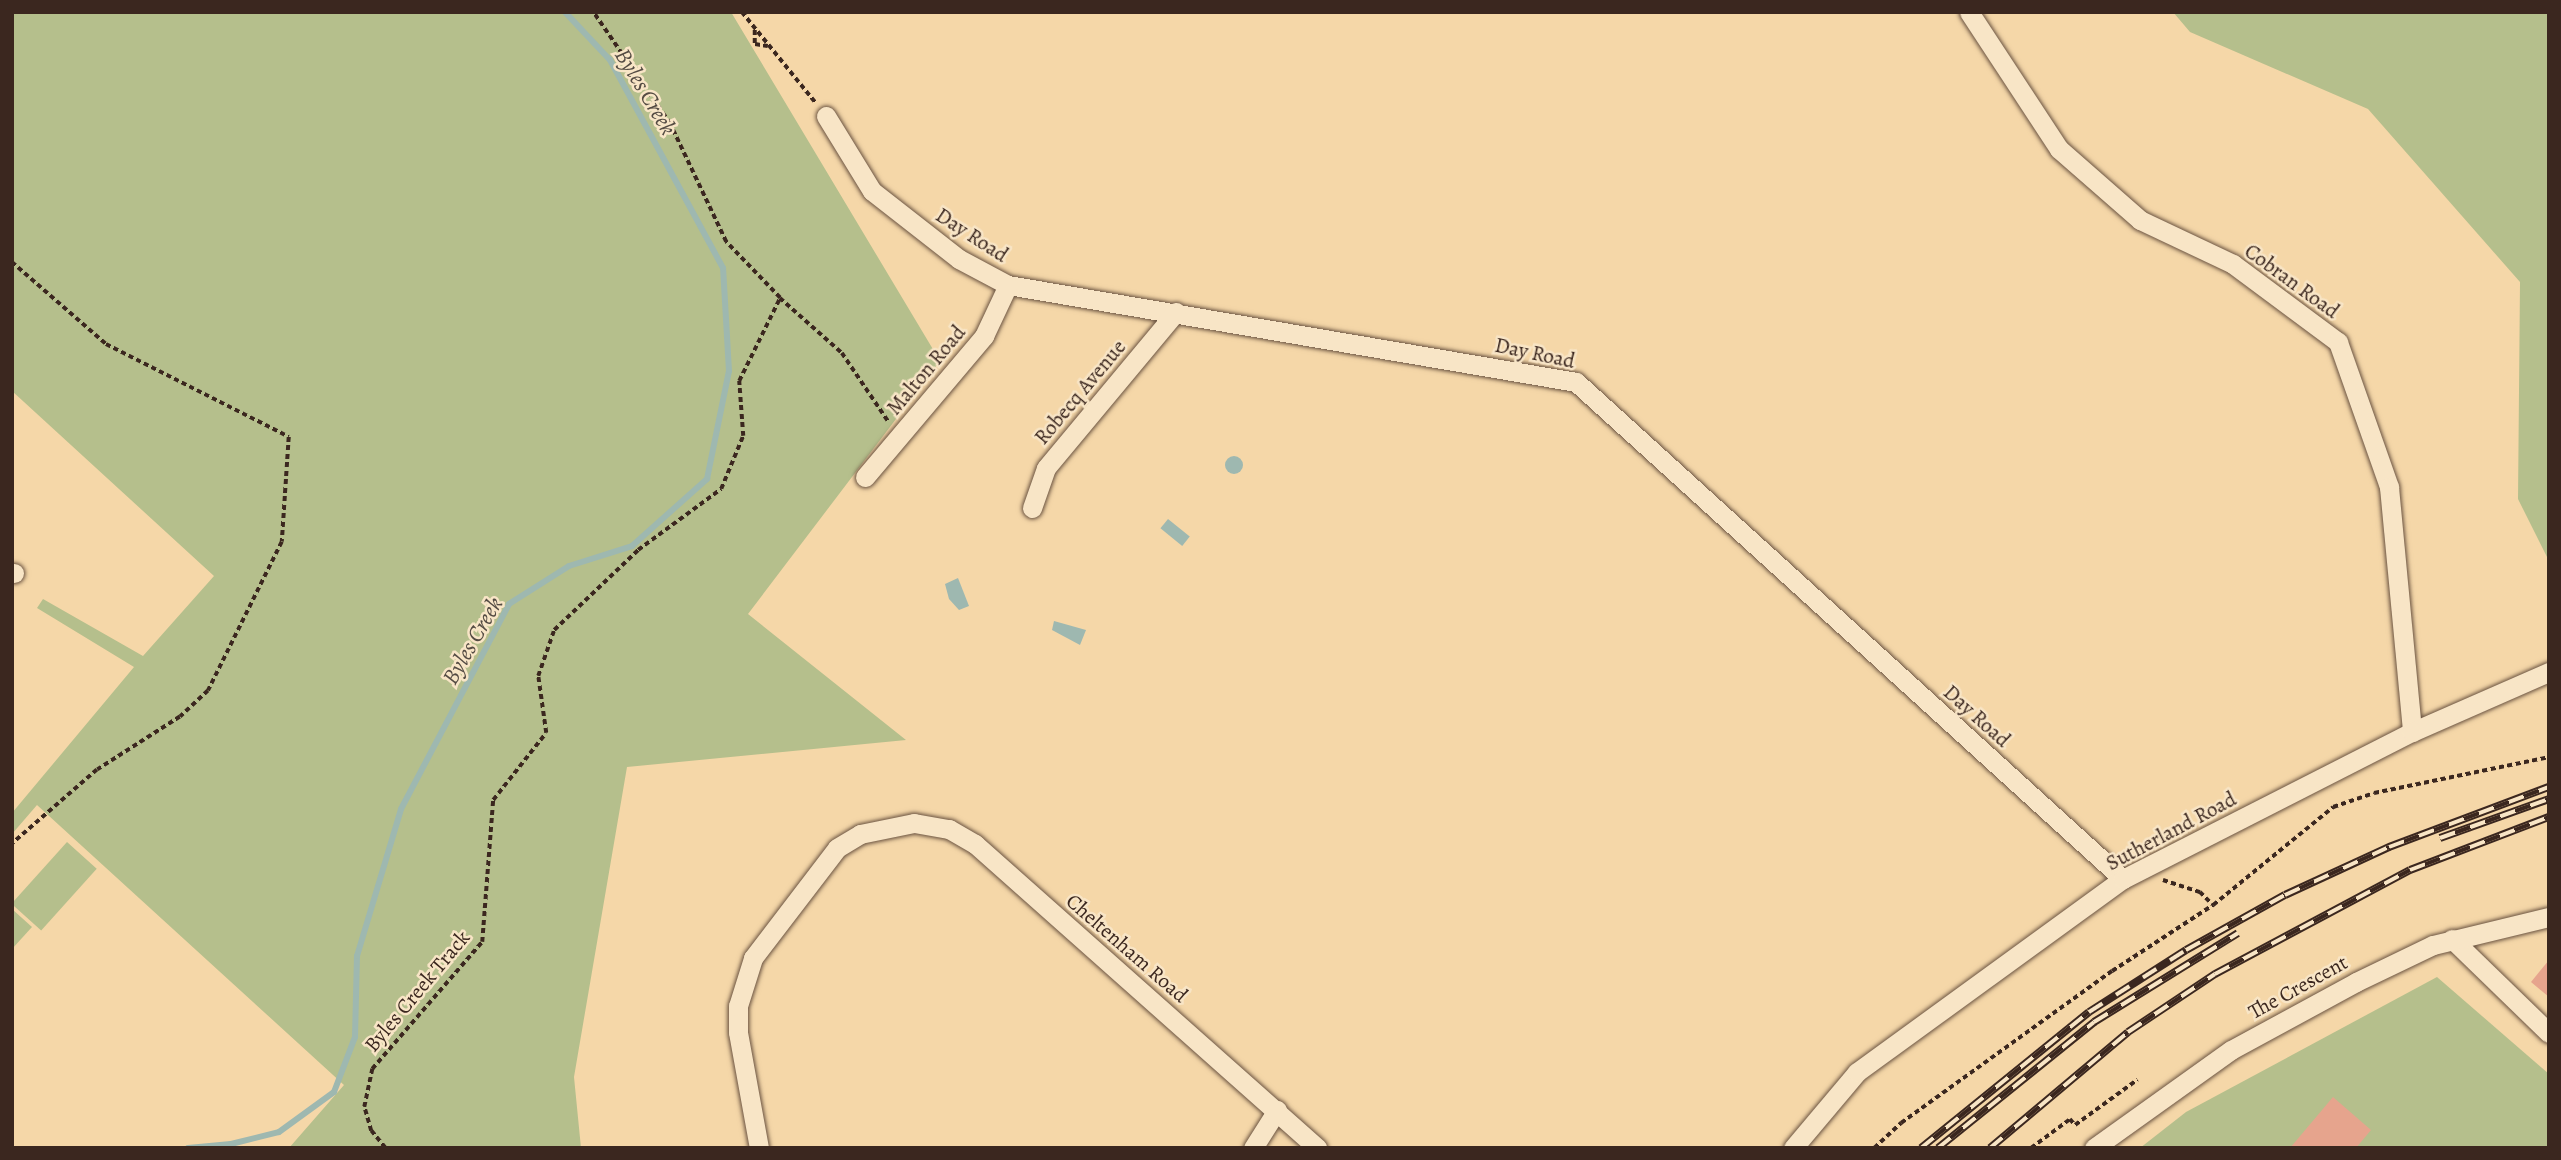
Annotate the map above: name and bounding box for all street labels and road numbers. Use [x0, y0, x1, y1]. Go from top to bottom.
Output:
street label: Day Road [931, 202, 1013, 268]
street label: Cobran Road [2240, 238, 2344, 324]
street label: Malton Road [881, 320, 971, 420]
street label: Day Road [1493, 332, 1577, 374]
street label: Robecq Avenue [1029, 335, 1131, 449]
street label: Day Road [1938, 679, 2016, 753]
street label: Sutherland Road [2102, 786, 2240, 876]
street label: Cheltenham Road [1061, 888, 1193, 1008]
street label: Byles Creek Track [359, 925, 475, 1057]
street label: The Crescent [2244, 950, 2352, 1024]

